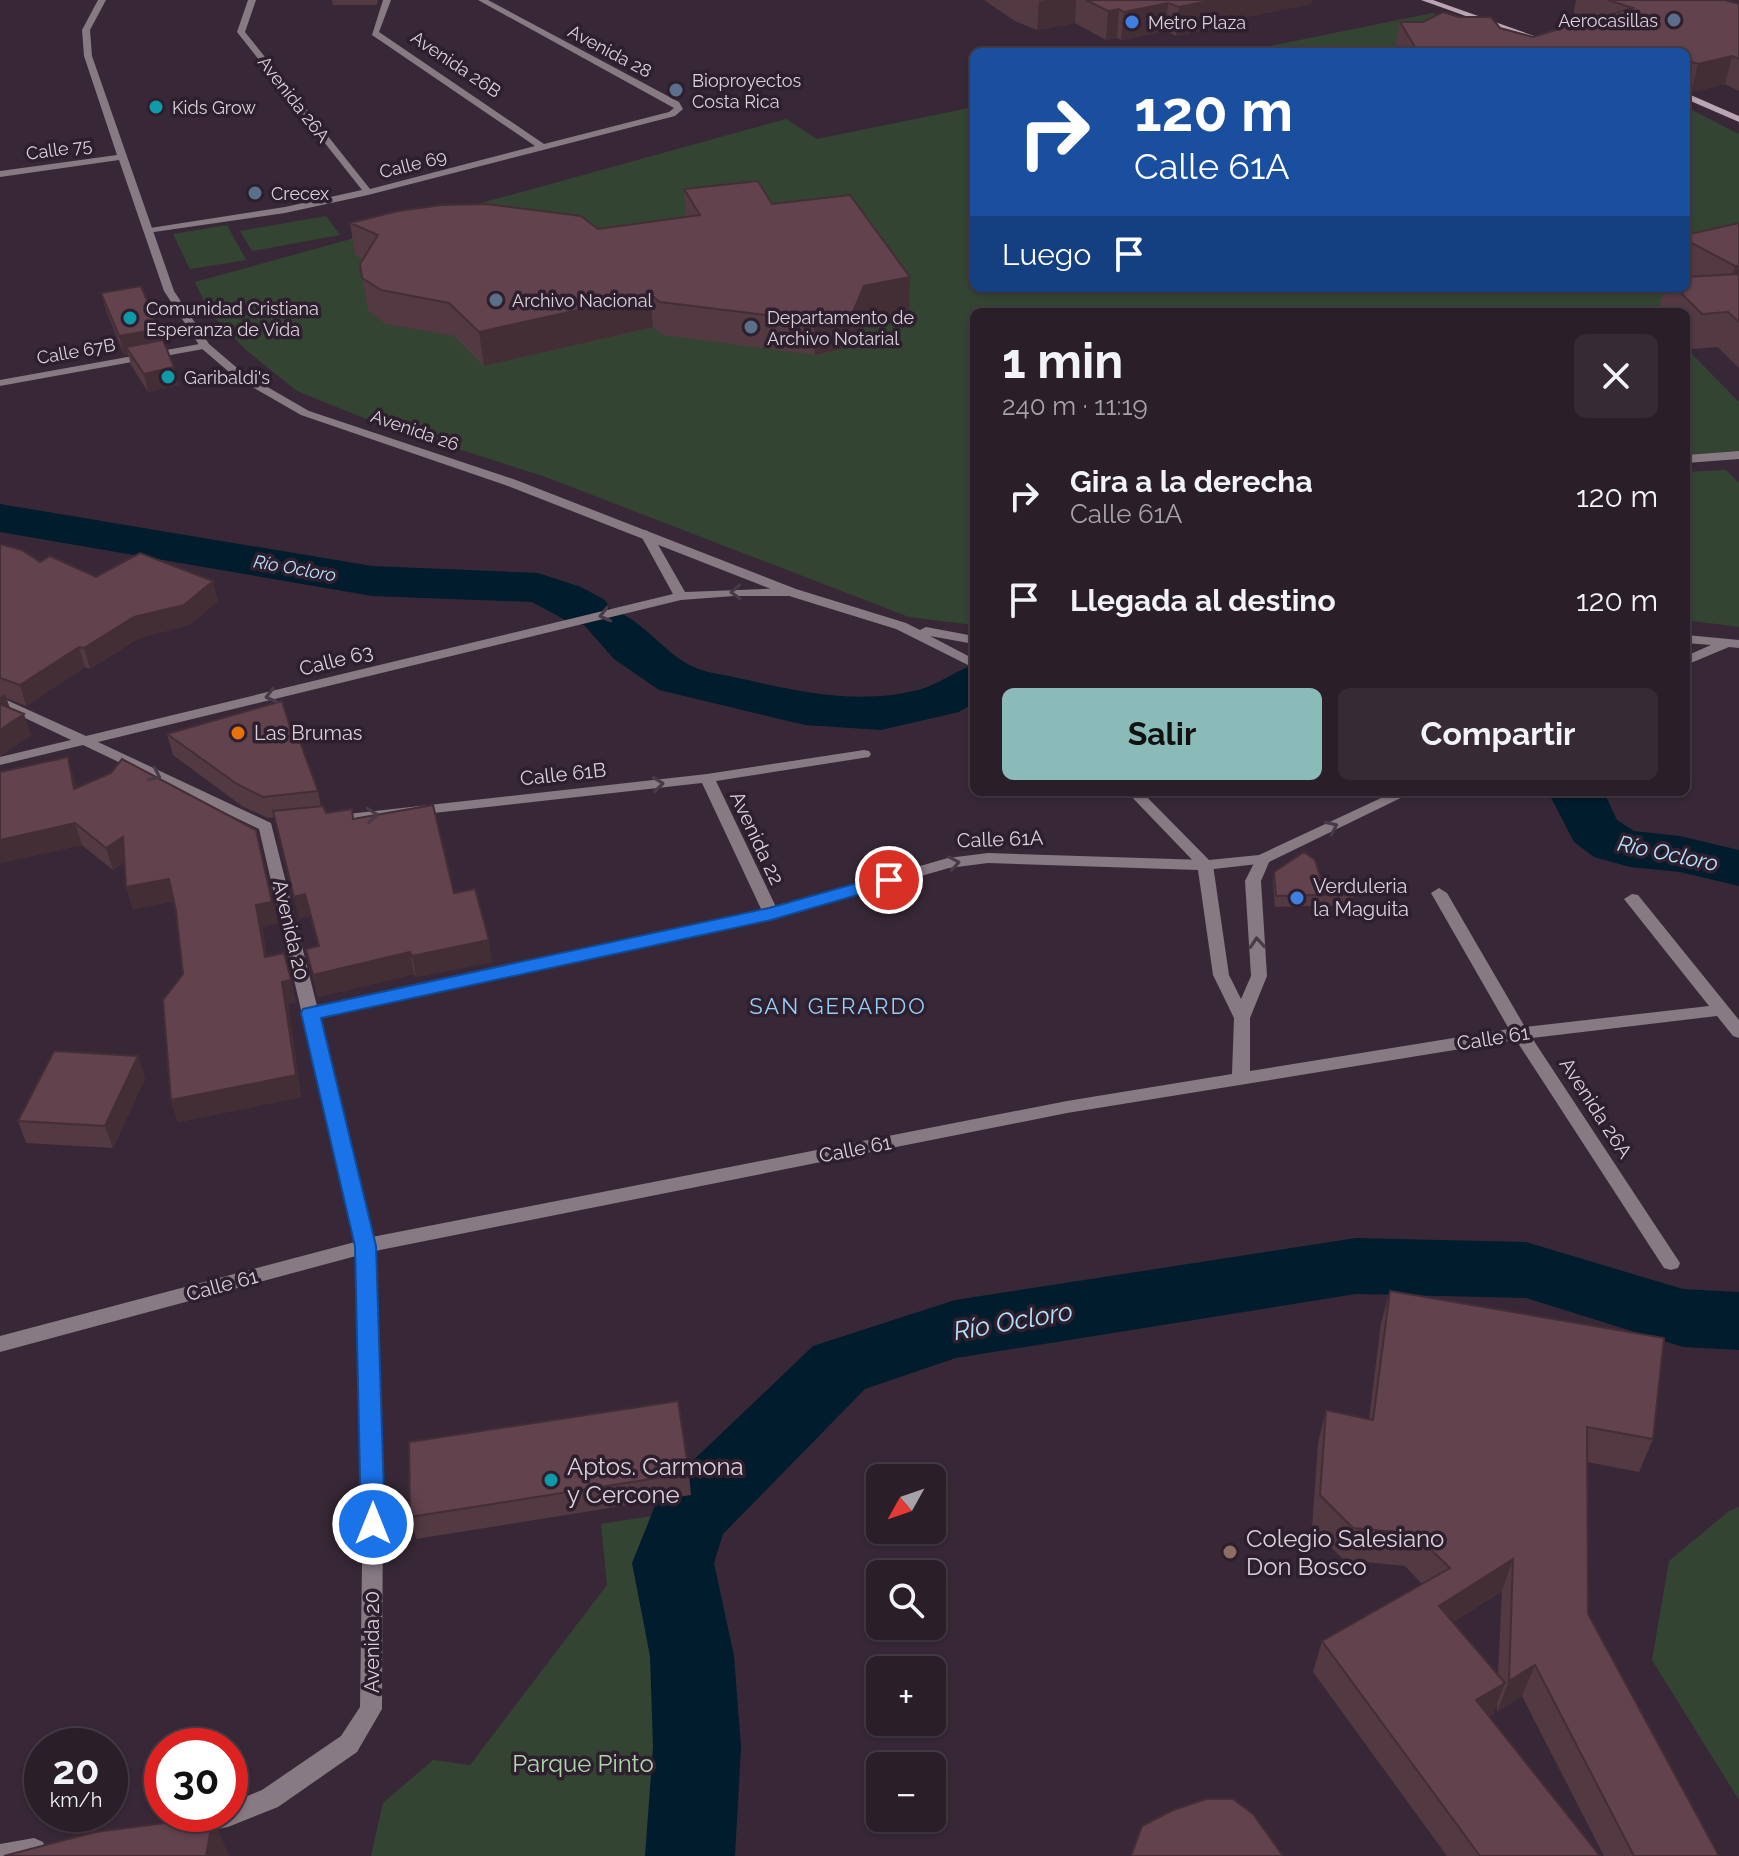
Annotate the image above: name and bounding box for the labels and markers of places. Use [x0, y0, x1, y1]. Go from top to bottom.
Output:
place label: Aerocasillas [1558, 10, 1658, 31]
marker: Aerocasillas [1665, 11, 1683, 29]
place label: Metro Plaza [1148, 12, 1246, 33]
marker: Metro Plaza [1123, 13, 1141, 31]
place label: Bioproyectos Costa Rica [692, 70, 802, 112]
marker: Bioproyectos Costa Rica [667, 81, 685, 99]
place label: Kids Grow [172, 97, 256, 118]
marker: Kids Grow [147, 98, 165, 116]
place label: Crecex [271, 183, 329, 204]
marker: Crecex [246, 184, 264, 202]
place label: Archivo Nacional [512, 290, 653, 311]
marker: Archivo Nacional [487, 291, 505, 309]
place label: Comunidad Cristiana Esperanza de Vida [146, 298, 319, 340]
place label: Departamento de Archivo Notarial [767, 307, 914, 349]
marker: Comunidad Cristiana Esperanza de Vida [121, 309, 139, 327]
marker: Departamento de Archivo Notarial [742, 318, 760, 336]
place label: Garibaldi's [184, 367, 270, 388]
marker: Garibaldi's [159, 368, 177, 386]
place label: Las Brumas [254, 721, 362, 745]
marker: Las Brumas [229, 724, 247, 742]
pin [855, 846, 923, 914]
place label: Verduleria la Maguita [1313, 874, 1409, 921]
marker: Verduleria la Maguita [1288, 889, 1306, 907]
place label: Aptos. Carmona y Cercone [567, 1452, 744, 1509]
marker: Aptos. Carmona y Cercone [542, 1471, 560, 1489]
place label: Colegio Salesiano Don Bosco [1246, 1524, 1444, 1581]
marker: Colegio Salesiano Don Bosco [1221, 1543, 1239, 1561]

